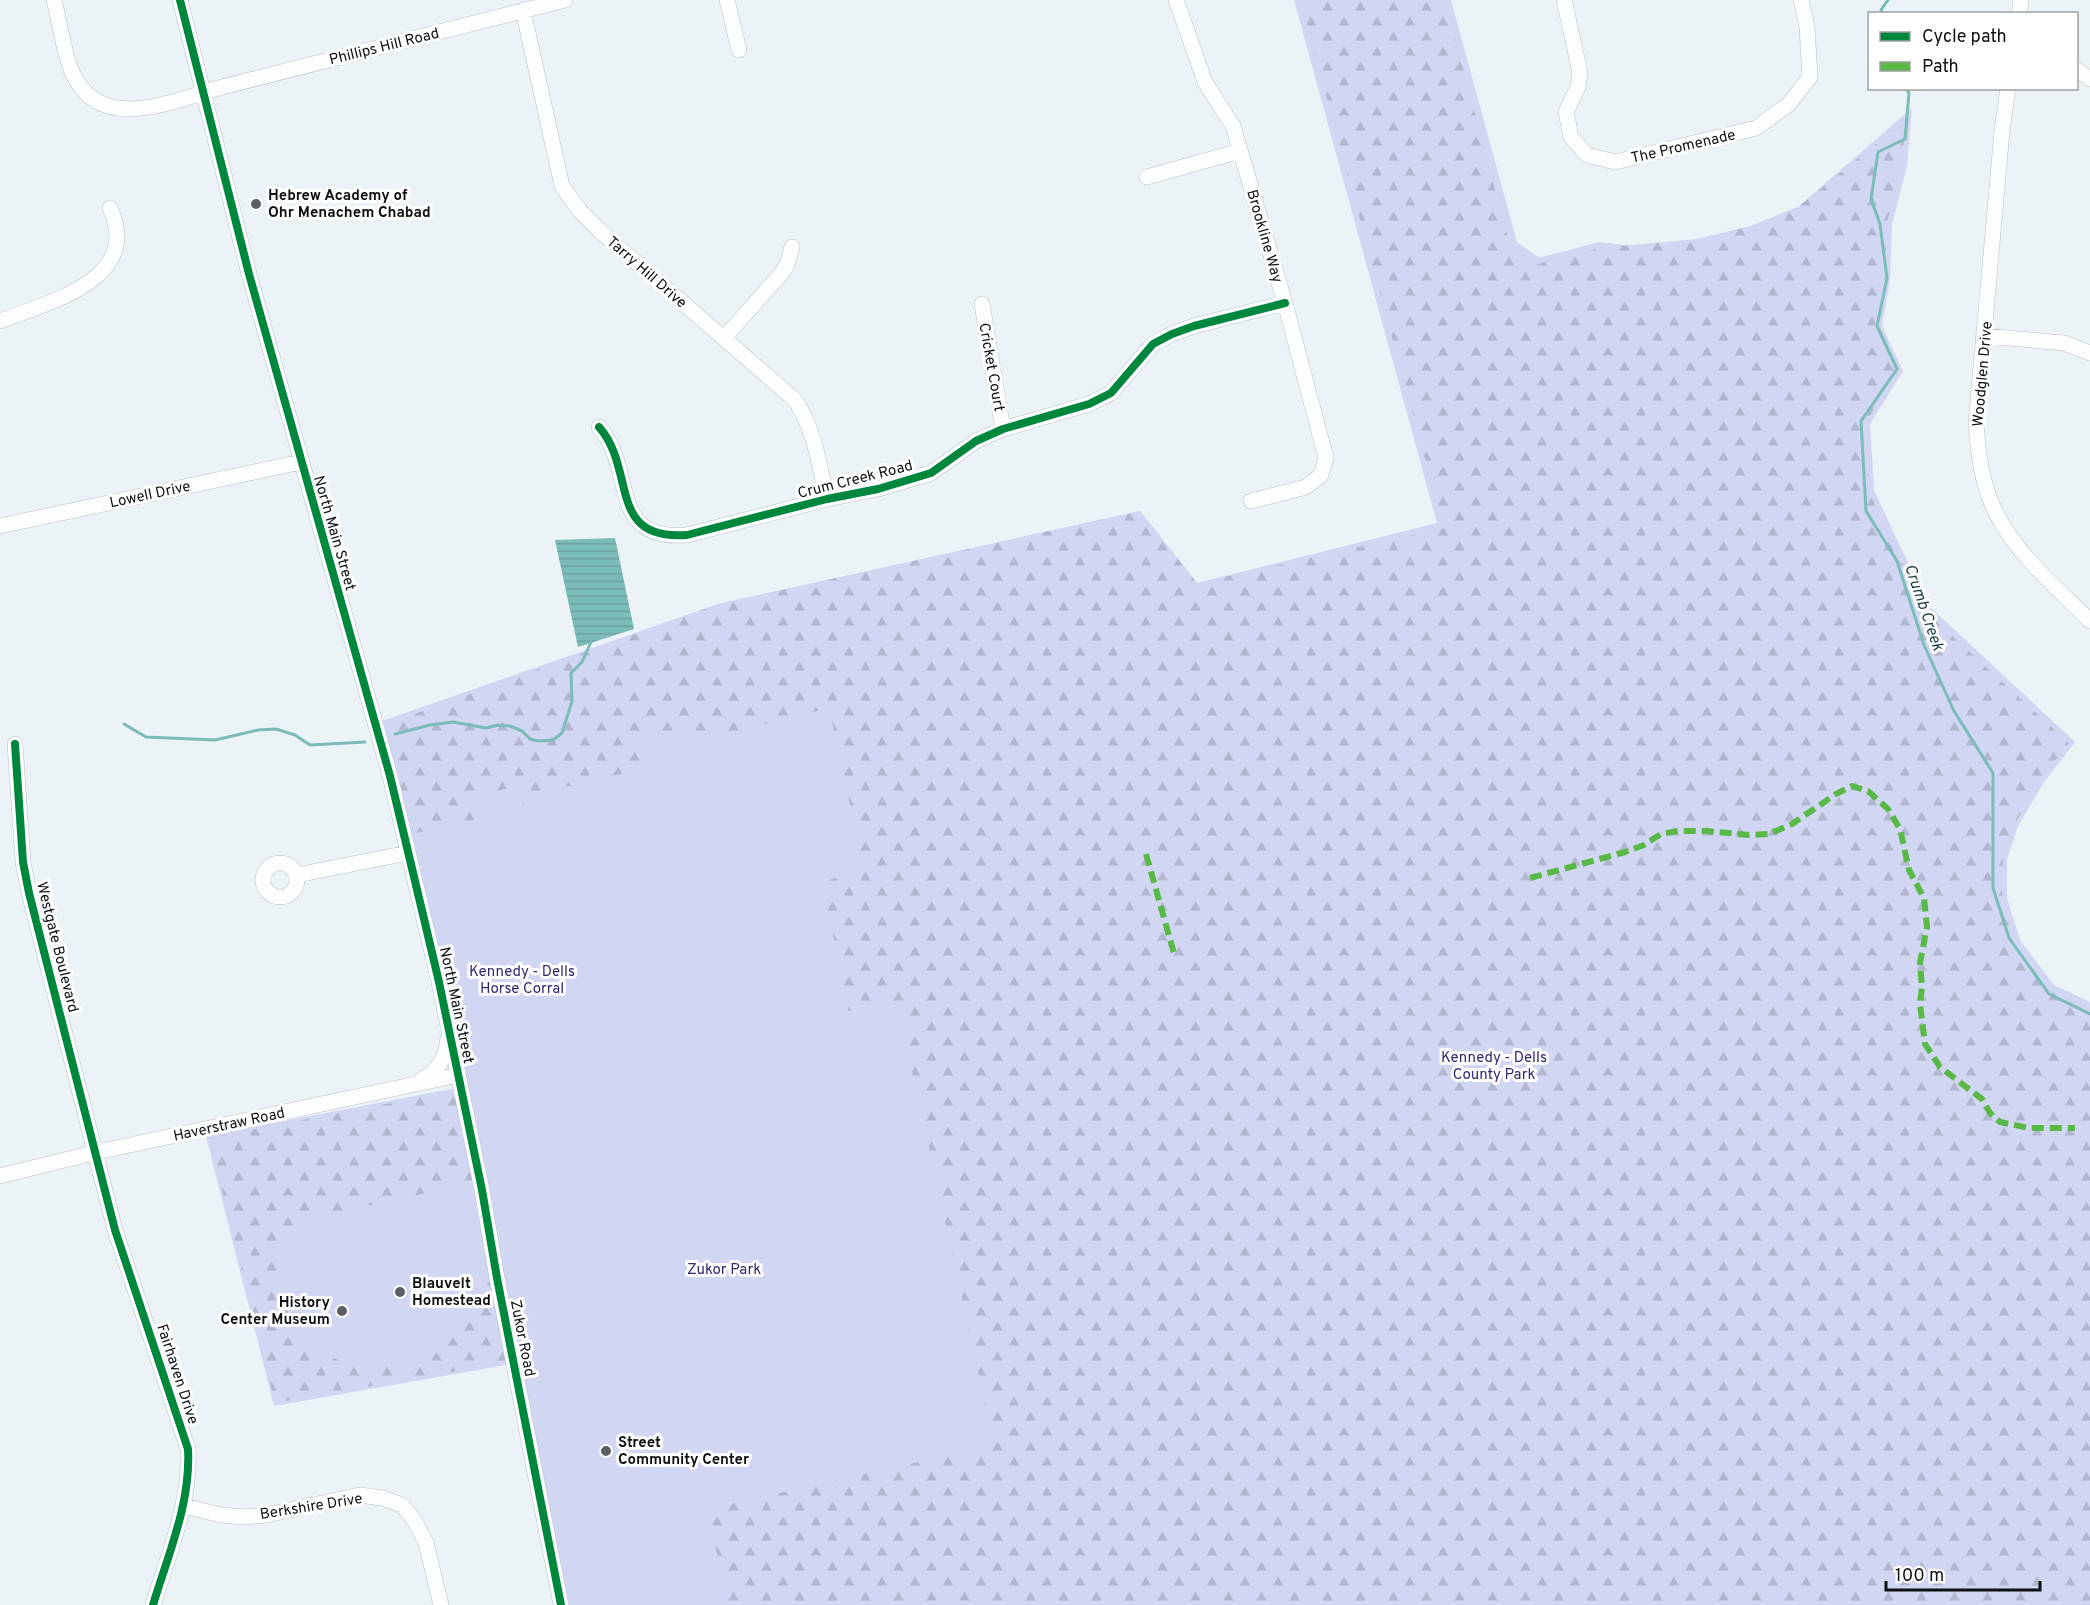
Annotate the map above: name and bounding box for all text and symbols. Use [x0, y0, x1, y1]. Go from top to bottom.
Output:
legend [1868, 12, 2078, 90]
street label: Phillips Hill Road [327, 25, 441, 70]
text: Cycle path [1922, 26, 2007, 49]
text: Path [1922, 56, 1959, 79]
street label: The Promenade [1629, 126, 1737, 169]
place label: Hebrew Academy of Ohr Menachem Chabad [268, 187, 431, 223]
street label: Brookline Way [1241, 188, 1286, 285]
marker: Hebrew Academy of Ohr Menachem Chabad [249, 197, 263, 211]
street label: Tarry Hill Drive [602, 233, 690, 313]
street label: Woodglen Drive [1969, 320, 1998, 428]
street label: Cricket Court [973, 321, 1008, 413]
street label: Crum Creek Road [796, 457, 915, 504]
street label: North Main Street [308, 474, 359, 593]
street label: Lowell Drive [108, 478, 192, 513]
water label: Crumb Creek [1899, 562, 1948, 654]
street label: Westgate Boulevard [31, 880, 82, 1015]
street label: North Main Street [434, 945, 477, 1065]
park label: Kennedy - Dells Horse Corral [469, 963, 575, 999]
park label: Kennedy - Dells County Park [1441, 1049, 1547, 1085]
street label: Haverstraw Road [172, 1104, 287, 1147]
park label: Zukor Park [687, 1261, 761, 1280]
place label: Blauvelt Homestead [412, 1275, 491, 1311]
marker: Blauvelt Homestead [393, 1285, 407, 1299]
place label: History Center Museum [221, 1294, 330, 1330]
street label: Zukor Road [505, 1298, 538, 1378]
marker: History Center Museum [335, 1304, 349, 1318]
street label: Fairhaven Drive [151, 1322, 202, 1427]
place label: Street Community Center [618, 1434, 750, 1470]
marker: Street Community Center [599, 1444, 613, 1458]
street label: Berkshire Drive [259, 1490, 364, 1525]
scale bar [1886, 1554, 2040, 1592]
text: 100 m [1895, 1565, 1944, 1588]

